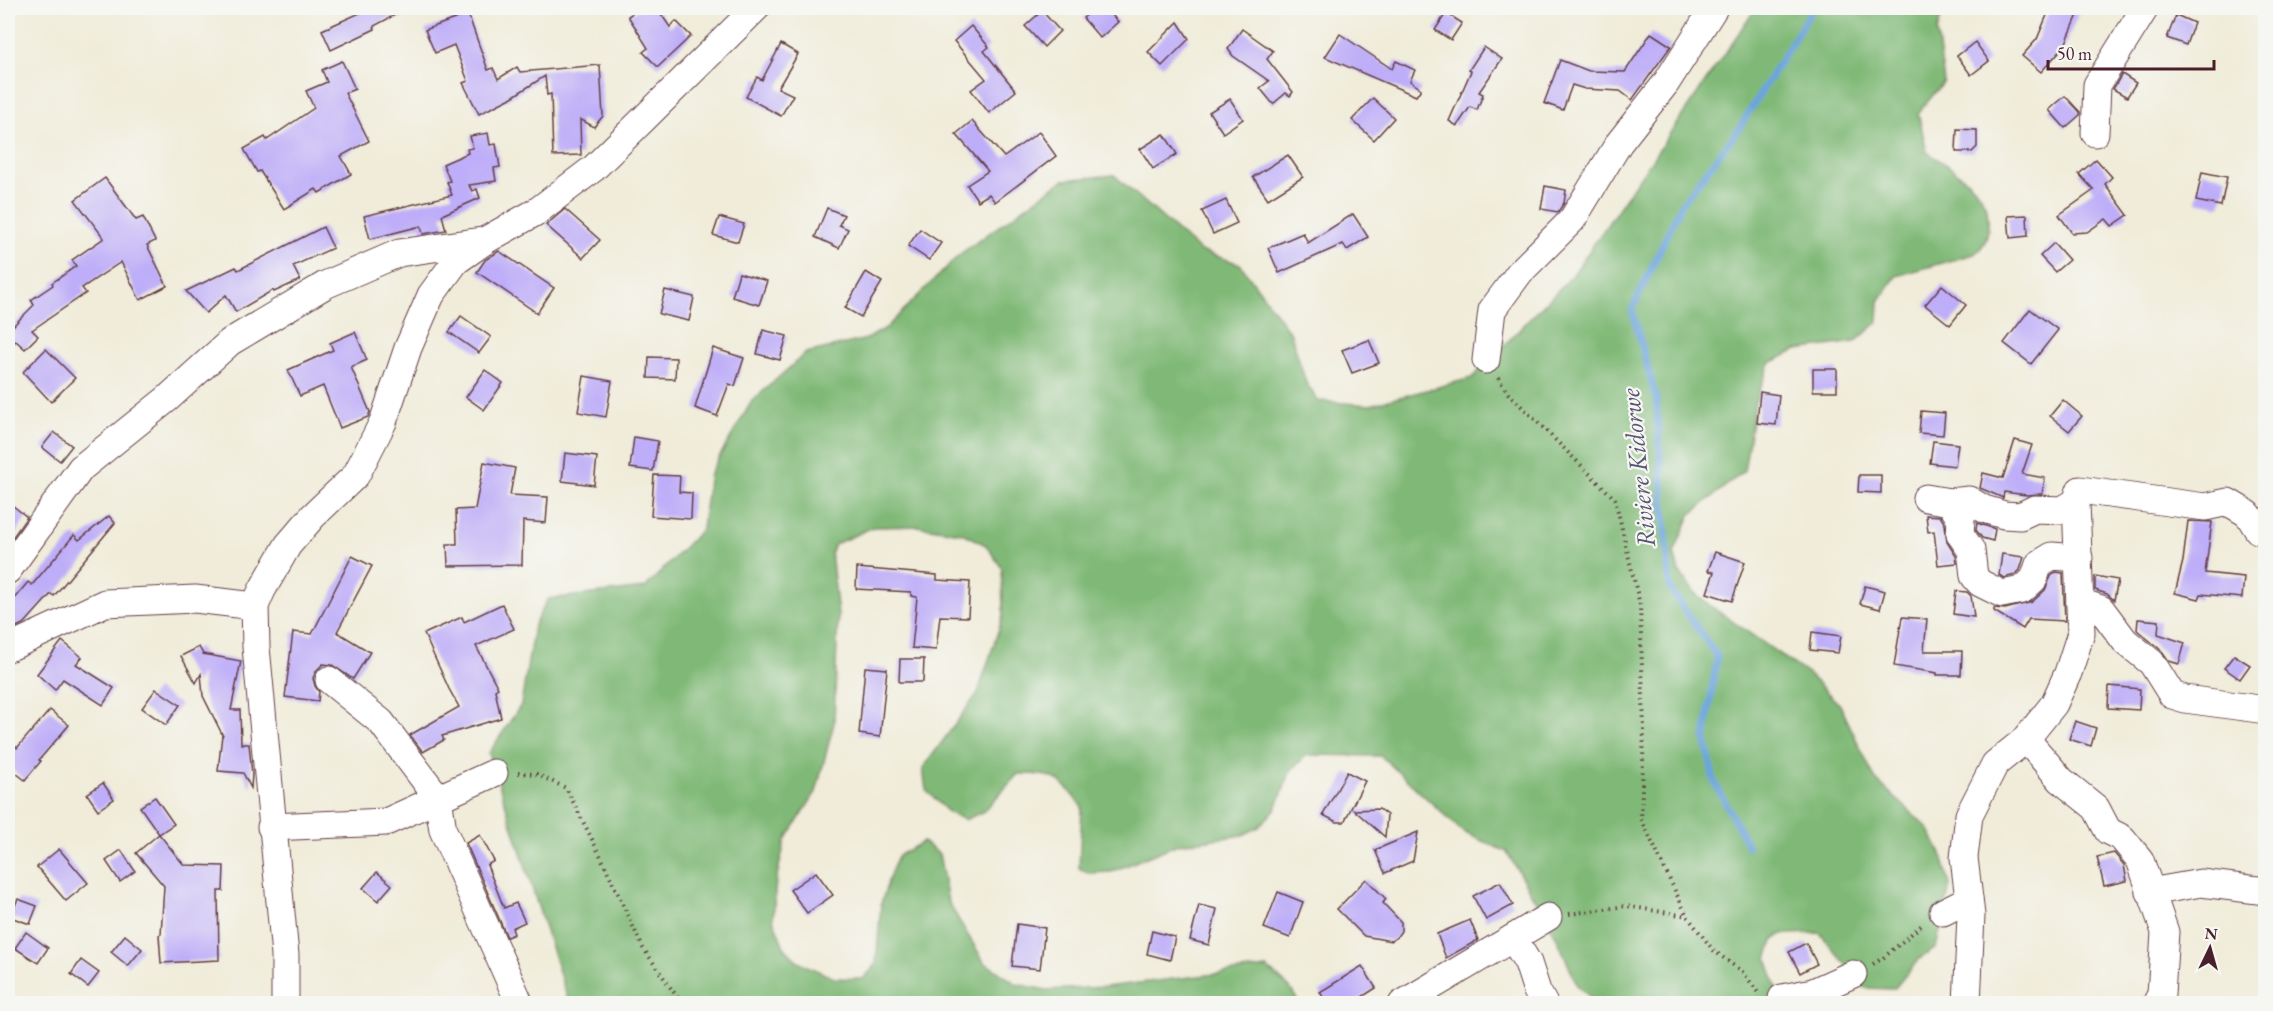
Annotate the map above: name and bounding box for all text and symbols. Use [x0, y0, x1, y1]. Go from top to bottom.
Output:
scale bar [2048, 33, 2214, 71]
text: 50 m [2057, 42, 2092, 65]
water label: Riviere Kidorwe [1613, 386, 1663, 549]
north arrow [2180, 918, 2240, 978]
text: N [2204, 923, 2219, 945]

